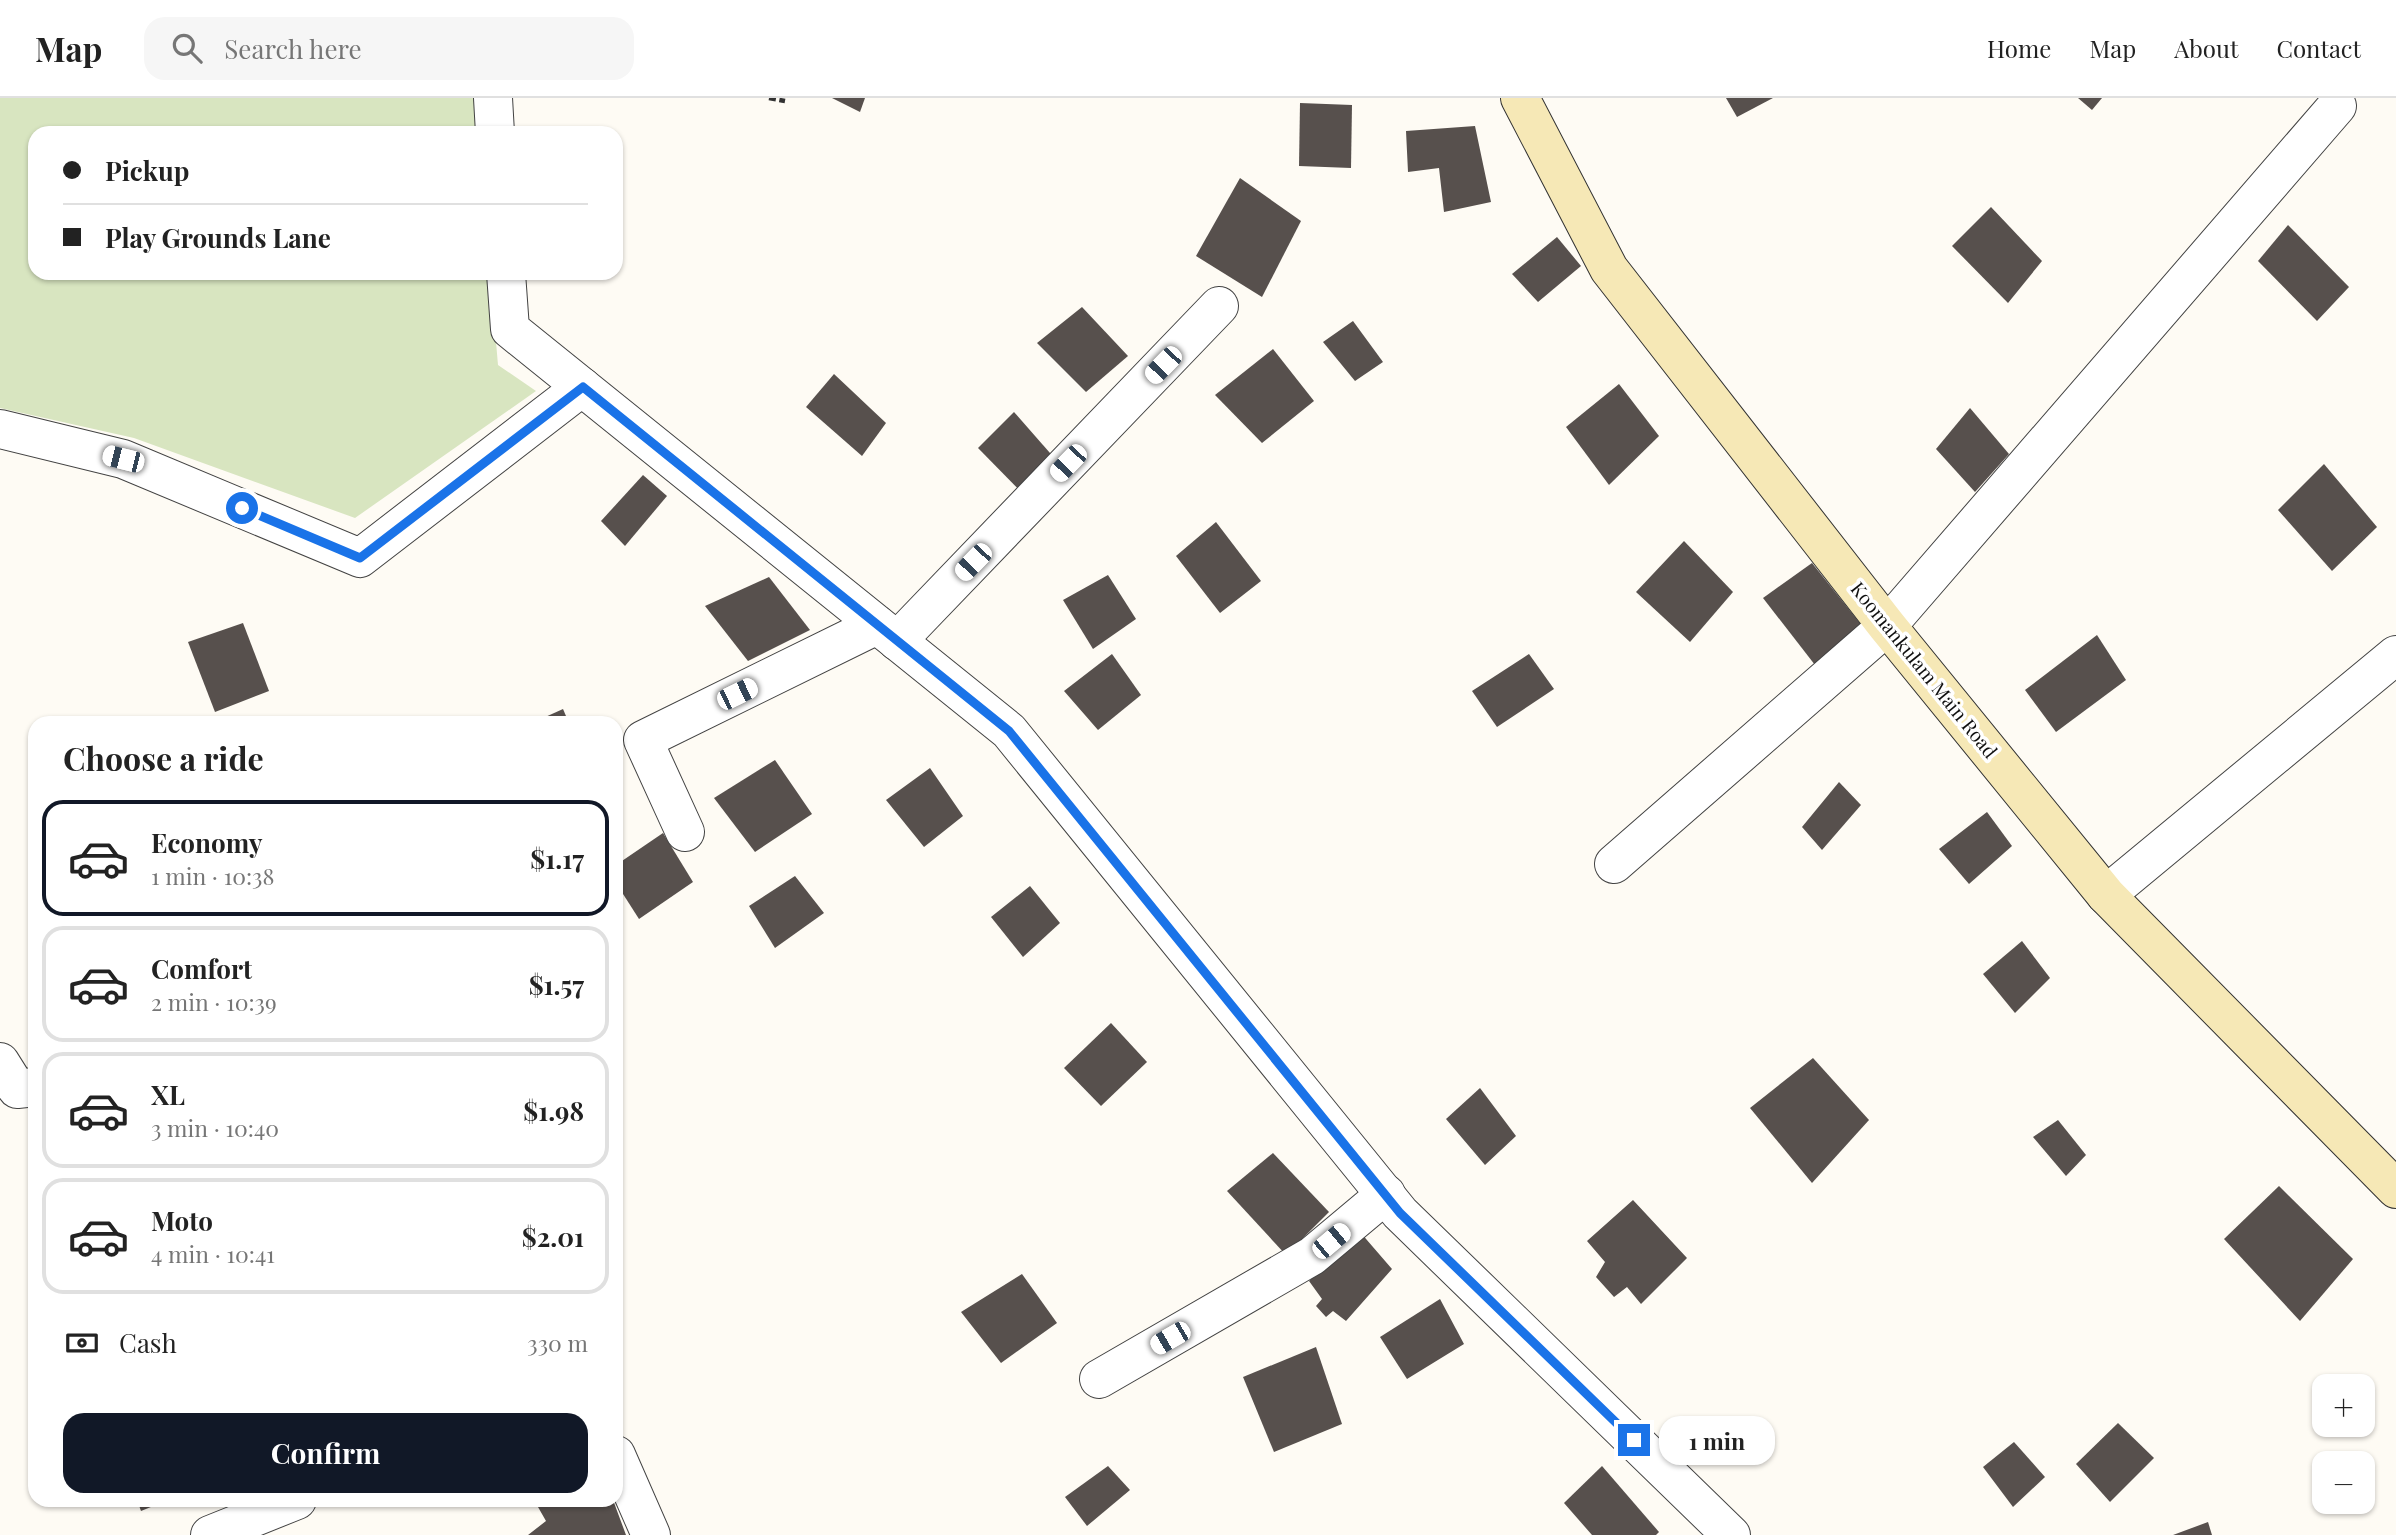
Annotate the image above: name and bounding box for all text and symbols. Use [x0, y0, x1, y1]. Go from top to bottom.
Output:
search box [144, 17, 634, 80]
text: Map [35, 26, 102, 70]
icon: search [168, 29, 206, 67]
text: Search here [224, 31, 362, 66]
text: Home [1987, 32, 2051, 64]
text: Map [2089, 32, 2136, 64]
text: About [2174, 32, 2238, 64]
text: Contact [2276, 32, 2361, 64]
text: Pickup [105, 153, 189, 188]
text: Play Grounds Lane [105, 220, 331, 255]
car [1141, 343, 1186, 387]
car [1046, 441, 1091, 485]
car [101, 444, 146, 474]
route start [226, 492, 258, 524]
car [951, 540, 996, 584]
street label: Koomankulam Main Road [1846, 576, 2004, 763]
car [714, 675, 761, 713]
text: Choose a ride [63, 736, 264, 779]
text: Economy [151, 825, 262, 860]
icon: car [67, 827, 130, 890]
text: $1.17 [530, 841, 584, 876]
text: 1 min · 10:38 [151, 860, 274, 891]
text: Comfort [151, 951, 252, 986]
icon: car [67, 953, 130, 1016]
text: $1.57 [529, 967, 584, 1002]
text: 2 min · 10:39 [151, 986, 277, 1017]
text: XL [151, 1077, 185, 1112]
icon: car [67, 1079, 130, 1142]
text: $1.98 [523, 1093, 584, 1128]
text: 3 min · 10:40 [151, 1112, 279, 1143]
text: Moto [151, 1203, 213, 1238]
icon: car [67, 1205, 130, 1268]
text: $2.01 [522, 1219, 584, 1254]
car [1309, 1219, 1354, 1263]
text: 4 min · 10:41 [151, 1238, 275, 1269]
car [1147, 1318, 1194, 1358]
icon: cash [63, 1324, 101, 1362]
text: Cash [119, 1325, 177, 1360]
text: 330 m [527, 1327, 588, 1358]
map controls [2312, 1374, 2375, 1514]
button: + [2312, 1374, 2375, 1437]
button: Confirm [63, 1413, 588, 1493]
callout: 1 min [1658, 1416, 1774, 1464]
route end [1618, 1424, 1650, 1456]
text: 1 min [1689, 1425, 1745, 1456]
button: − [2312, 1451, 2375, 1514]

